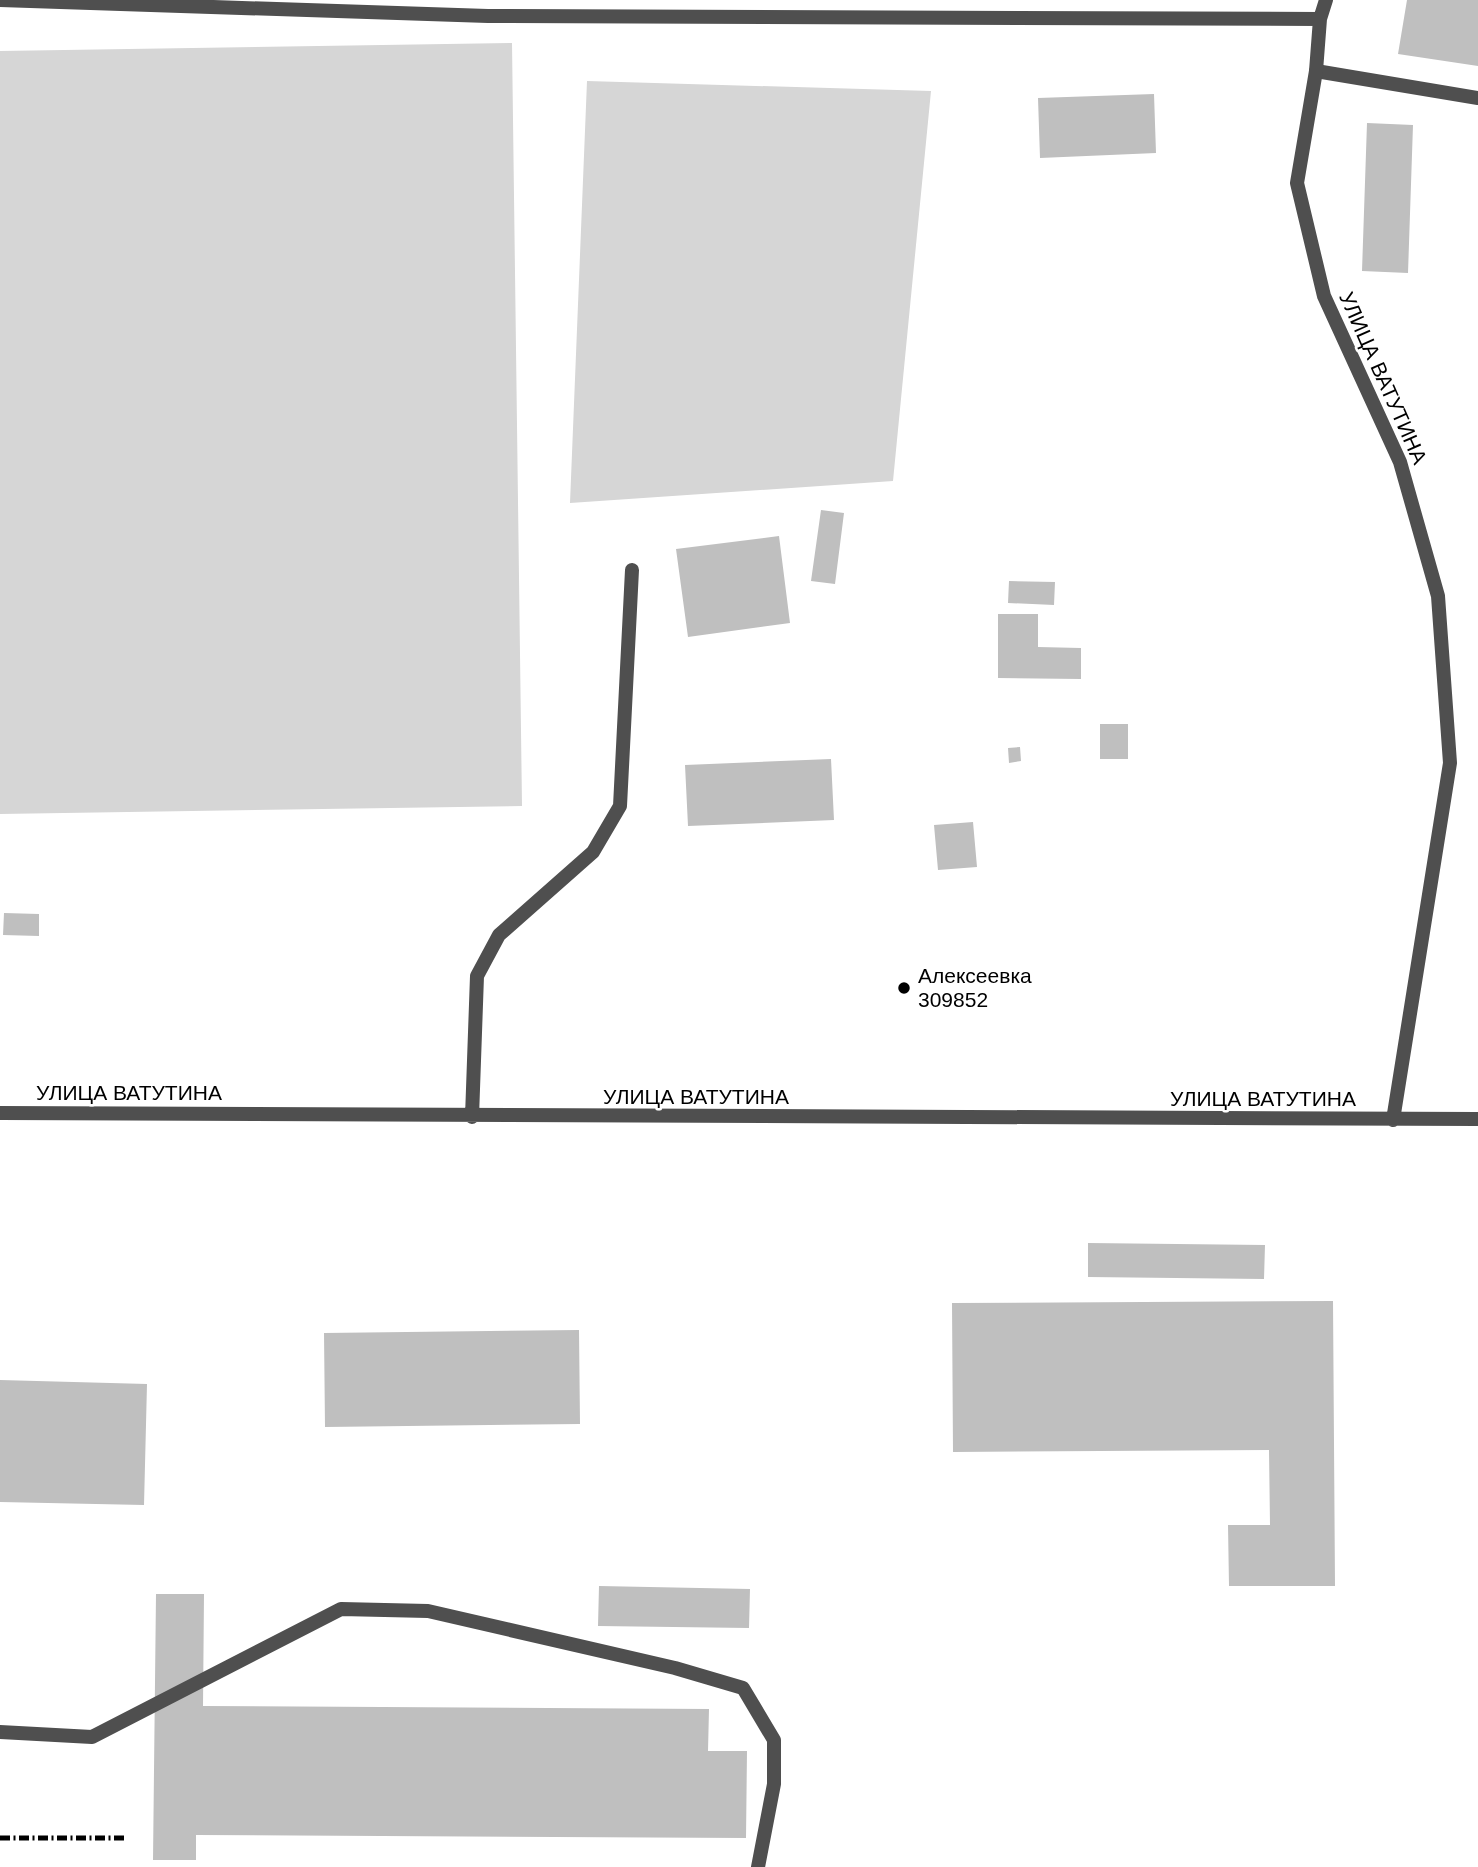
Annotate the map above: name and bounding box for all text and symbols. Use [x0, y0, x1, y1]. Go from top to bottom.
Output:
street label: УЛИЦА ВАТУТИНА [1335, 288, 1432, 467]
place label: Алексеевка 309852 [918, 964, 1032, 1011]
marker: Алексеевка 309852 [896, 980, 912, 996]
street label: УЛИЦА ВАТУТИНА [36, 1081, 222, 1104]
street label: УЛИЦА ВАТУТИНА [603, 1085, 789, 1108]
street label: УЛИЦА ВАТУТИНА [1170, 1087, 1356, 1110]

